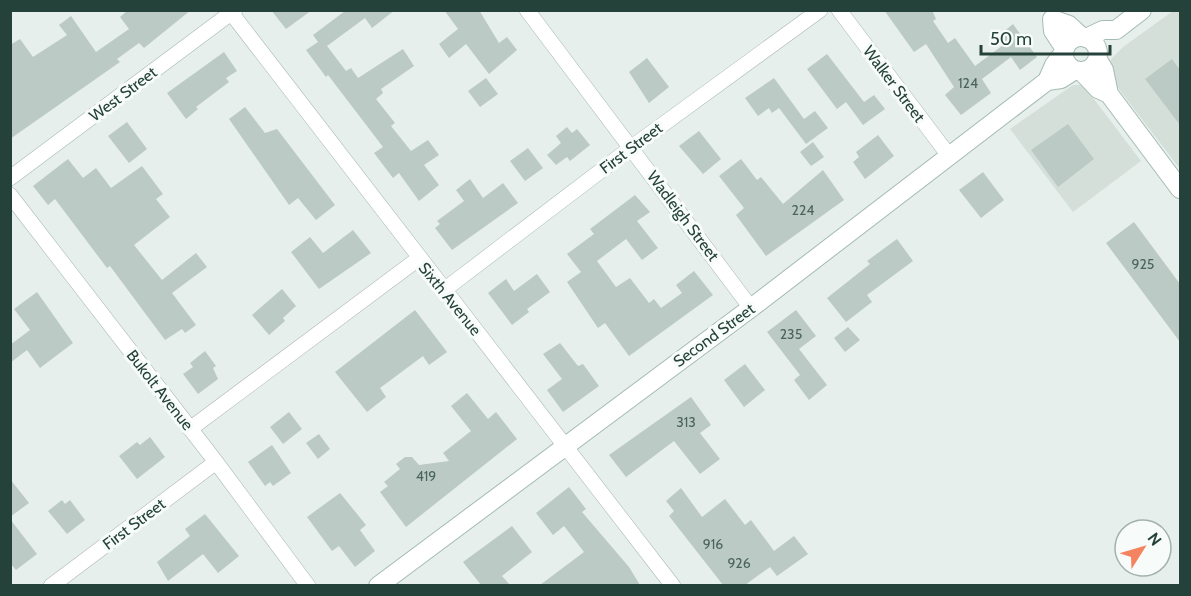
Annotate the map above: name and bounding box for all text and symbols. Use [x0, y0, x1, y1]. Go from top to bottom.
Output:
scale bar [981, 18, 1110, 56]
text: 50 m [990, 28, 1032, 50]
street label: Walker Street [859, 42, 929, 126]
street label: West Street [86, 62, 161, 125]
house number: 124 [958, 74, 978, 92]
street label: First Street [596, 118, 667, 178]
street label: Wadleigh Street [643, 167, 723, 265]
house number: 224 [792, 201, 814, 219]
house number: 925 [1132, 255, 1154, 273]
street label: Sixth Avenue [415, 259, 485, 339]
street label: Second Street [670, 299, 759, 371]
house number: 235 [780, 325, 802, 343]
street label: Bukolt Avenue [123, 346, 197, 434]
house number: 313 [676, 413, 696, 431]
house number: 419 [416, 467, 436, 485]
street label: First Street [99, 494, 170, 554]
north arrow [1113, 518, 1173, 578]
text: N [1144, 529, 1166, 550]
house number: 916 [703, 535, 723, 553]
house number: 926 [727, 554, 751, 572]

